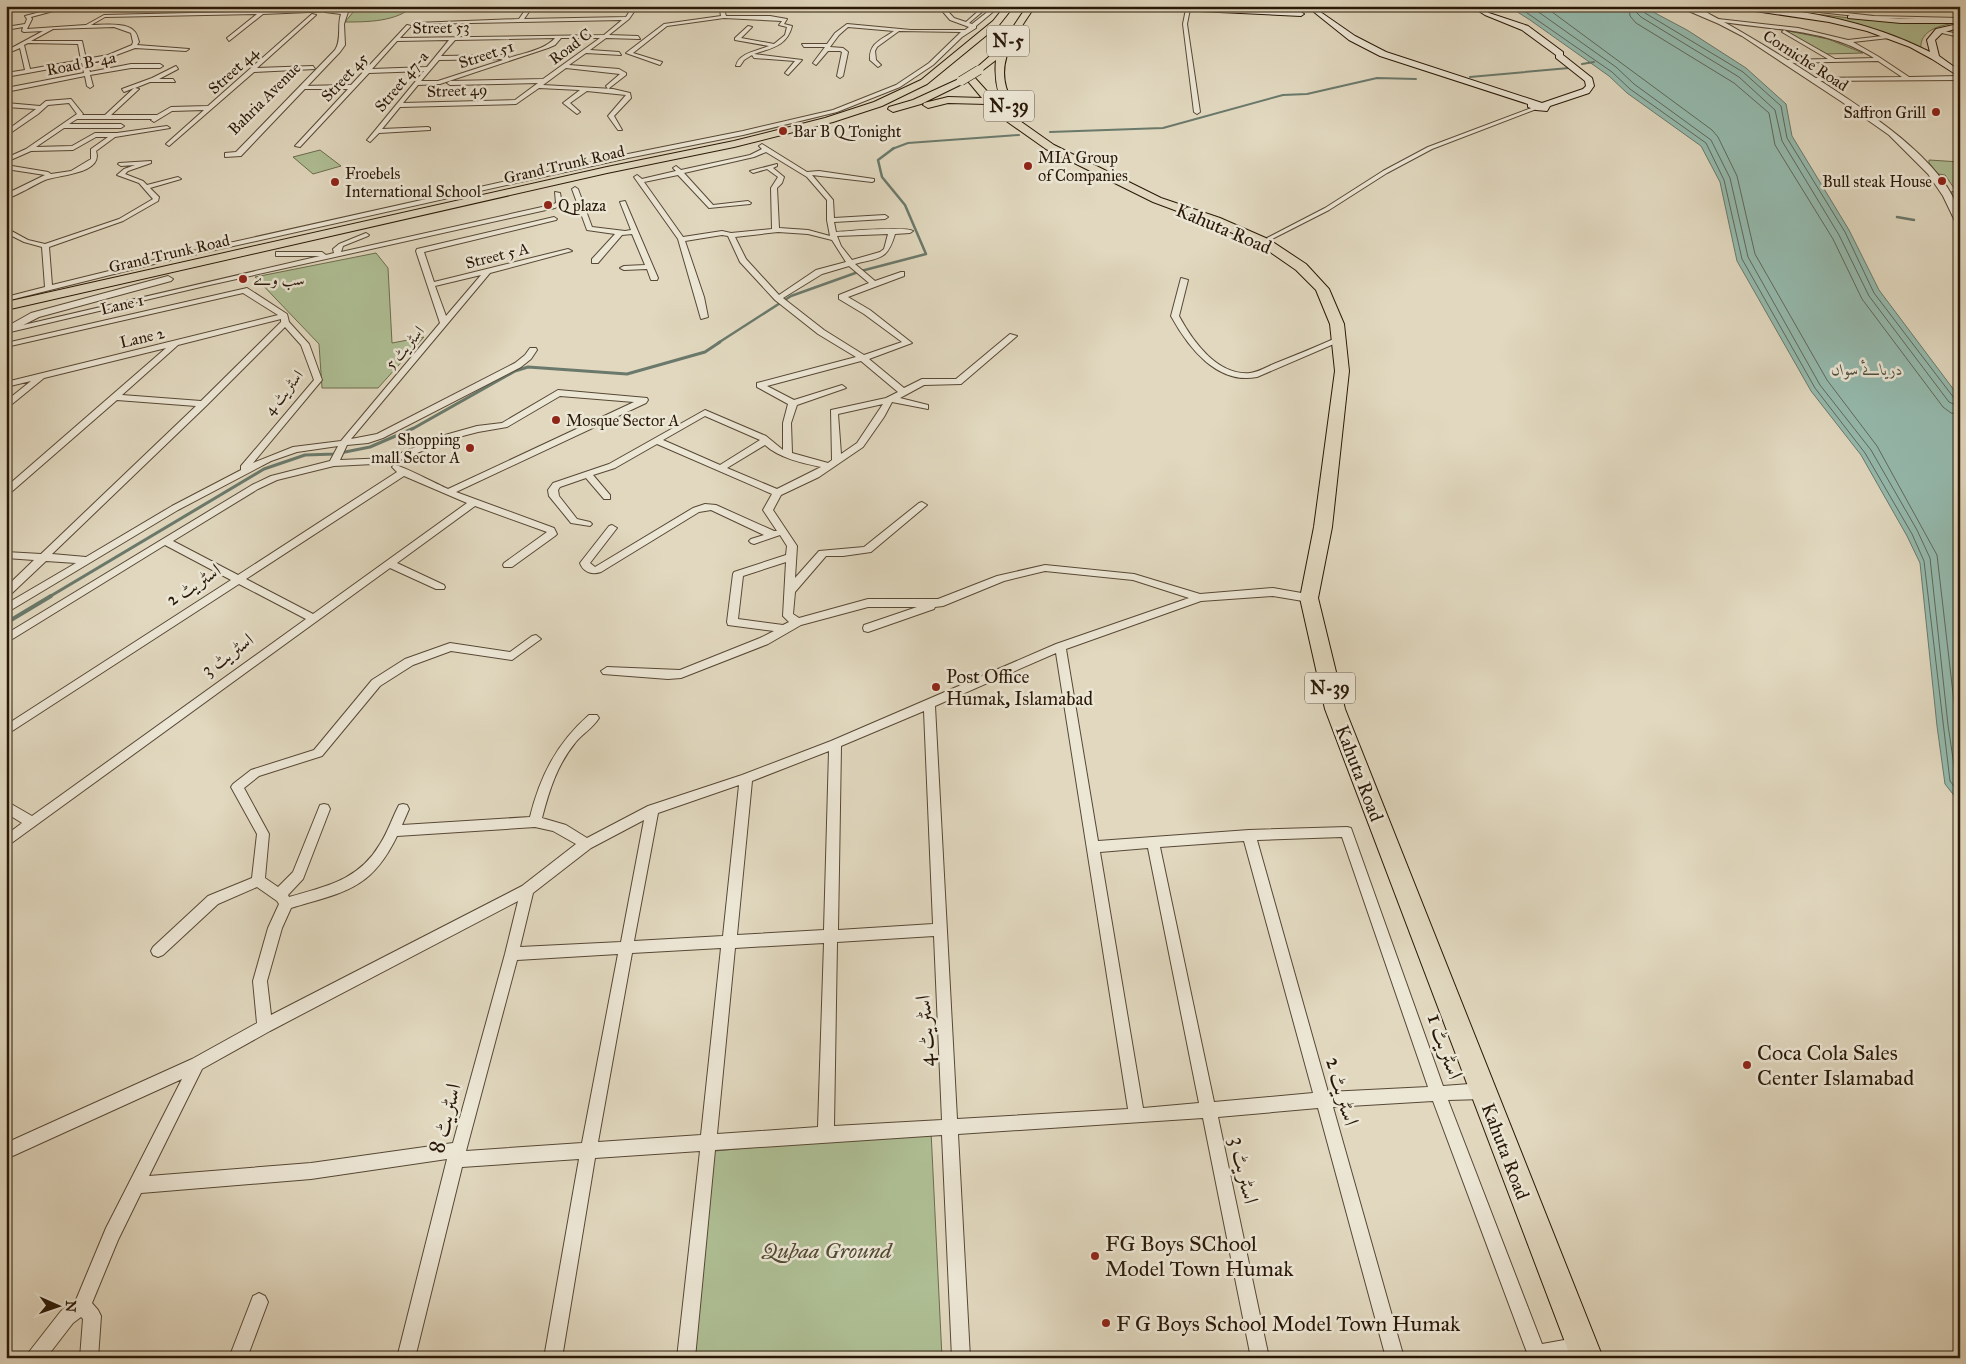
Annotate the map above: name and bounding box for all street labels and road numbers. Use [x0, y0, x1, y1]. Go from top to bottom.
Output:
street label: Street 53 [412, 18, 470, 37]
street label: Road C [545, 24, 595, 69]
road number: N-5 [987, 26, 1029, 56]
street label: Corniche Road [1760, 26, 1852, 95]
street label: Street 51 [456, 37, 516, 72]
street label: Street 44 [204, 42, 263, 98]
street label: Road B-4a [45, 47, 118, 80]
street label: Street 47-a [371, 47, 432, 115]
street label: Street 45 [317, 49, 372, 106]
street label: Bahria Avenue [224, 58, 305, 139]
street label: Street 49 [426, 80, 488, 101]
road number: N-39 [984, 90, 1034, 122]
street label: Grand Trunk Road [502, 141, 626, 188]
street label: Kahuta Road [1173, 198, 1275, 259]
street label: Grand Trunk Road [107, 230, 231, 277]
street label: Street 5 A [463, 238, 531, 273]
street label: Lane 1 [99, 290, 146, 319]
street label: اسٹریٹ 5 [381, 322, 429, 373]
street label: Lane 2 [118, 323, 166, 352]
street label: اسٹریٹ 4 [260, 366, 308, 419]
street label: اسٹریٹ 2 [162, 558, 225, 611]
street label: اسٹریٹ 3 [197, 628, 258, 681]
road number: N-39 [1305, 672, 1355, 704]
street label: Kahuta Road [1331, 722, 1389, 825]
street label: اسٹریٹ 4 [909, 994, 940, 1067]
street label: اسٹریٹ 1 [1422, 1010, 1469, 1083]
street label: اسٹریٹ 2 [1320, 1054, 1365, 1129]
street label: اسٹریٹ 8 [422, 1080, 467, 1156]
street label: Kahuta Road [1477, 1100, 1535, 1203]
street label: اسٹریٹ 3 [1224, 1134, 1265, 1206]

